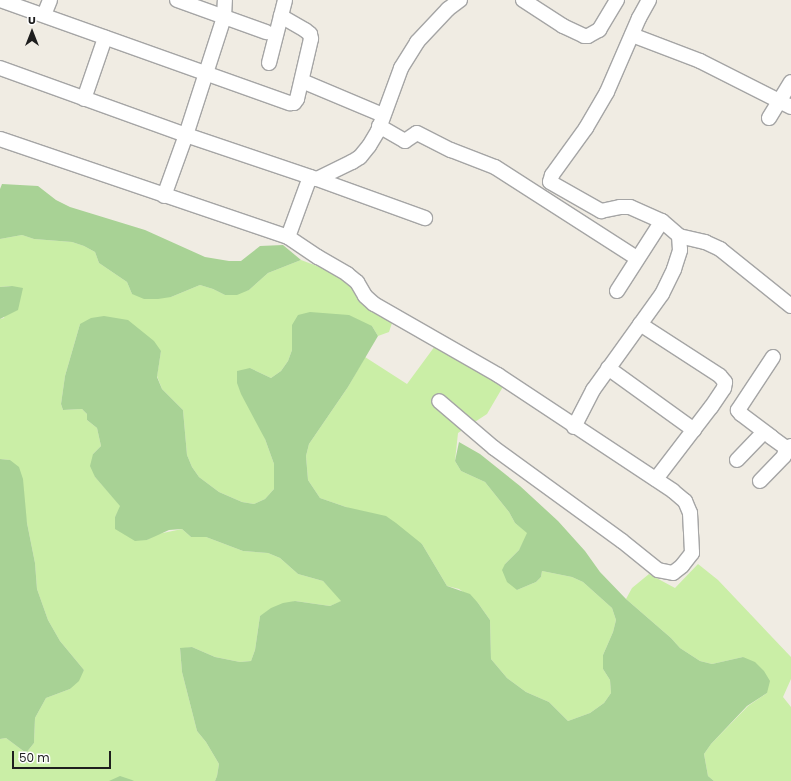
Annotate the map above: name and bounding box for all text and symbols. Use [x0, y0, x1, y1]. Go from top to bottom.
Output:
north arrow [12, 12, 52, 52]
text: U [28, 12, 36, 28]
scale bar [14, 743, 113, 769]
text: 50 m [19, 749, 50, 766]

